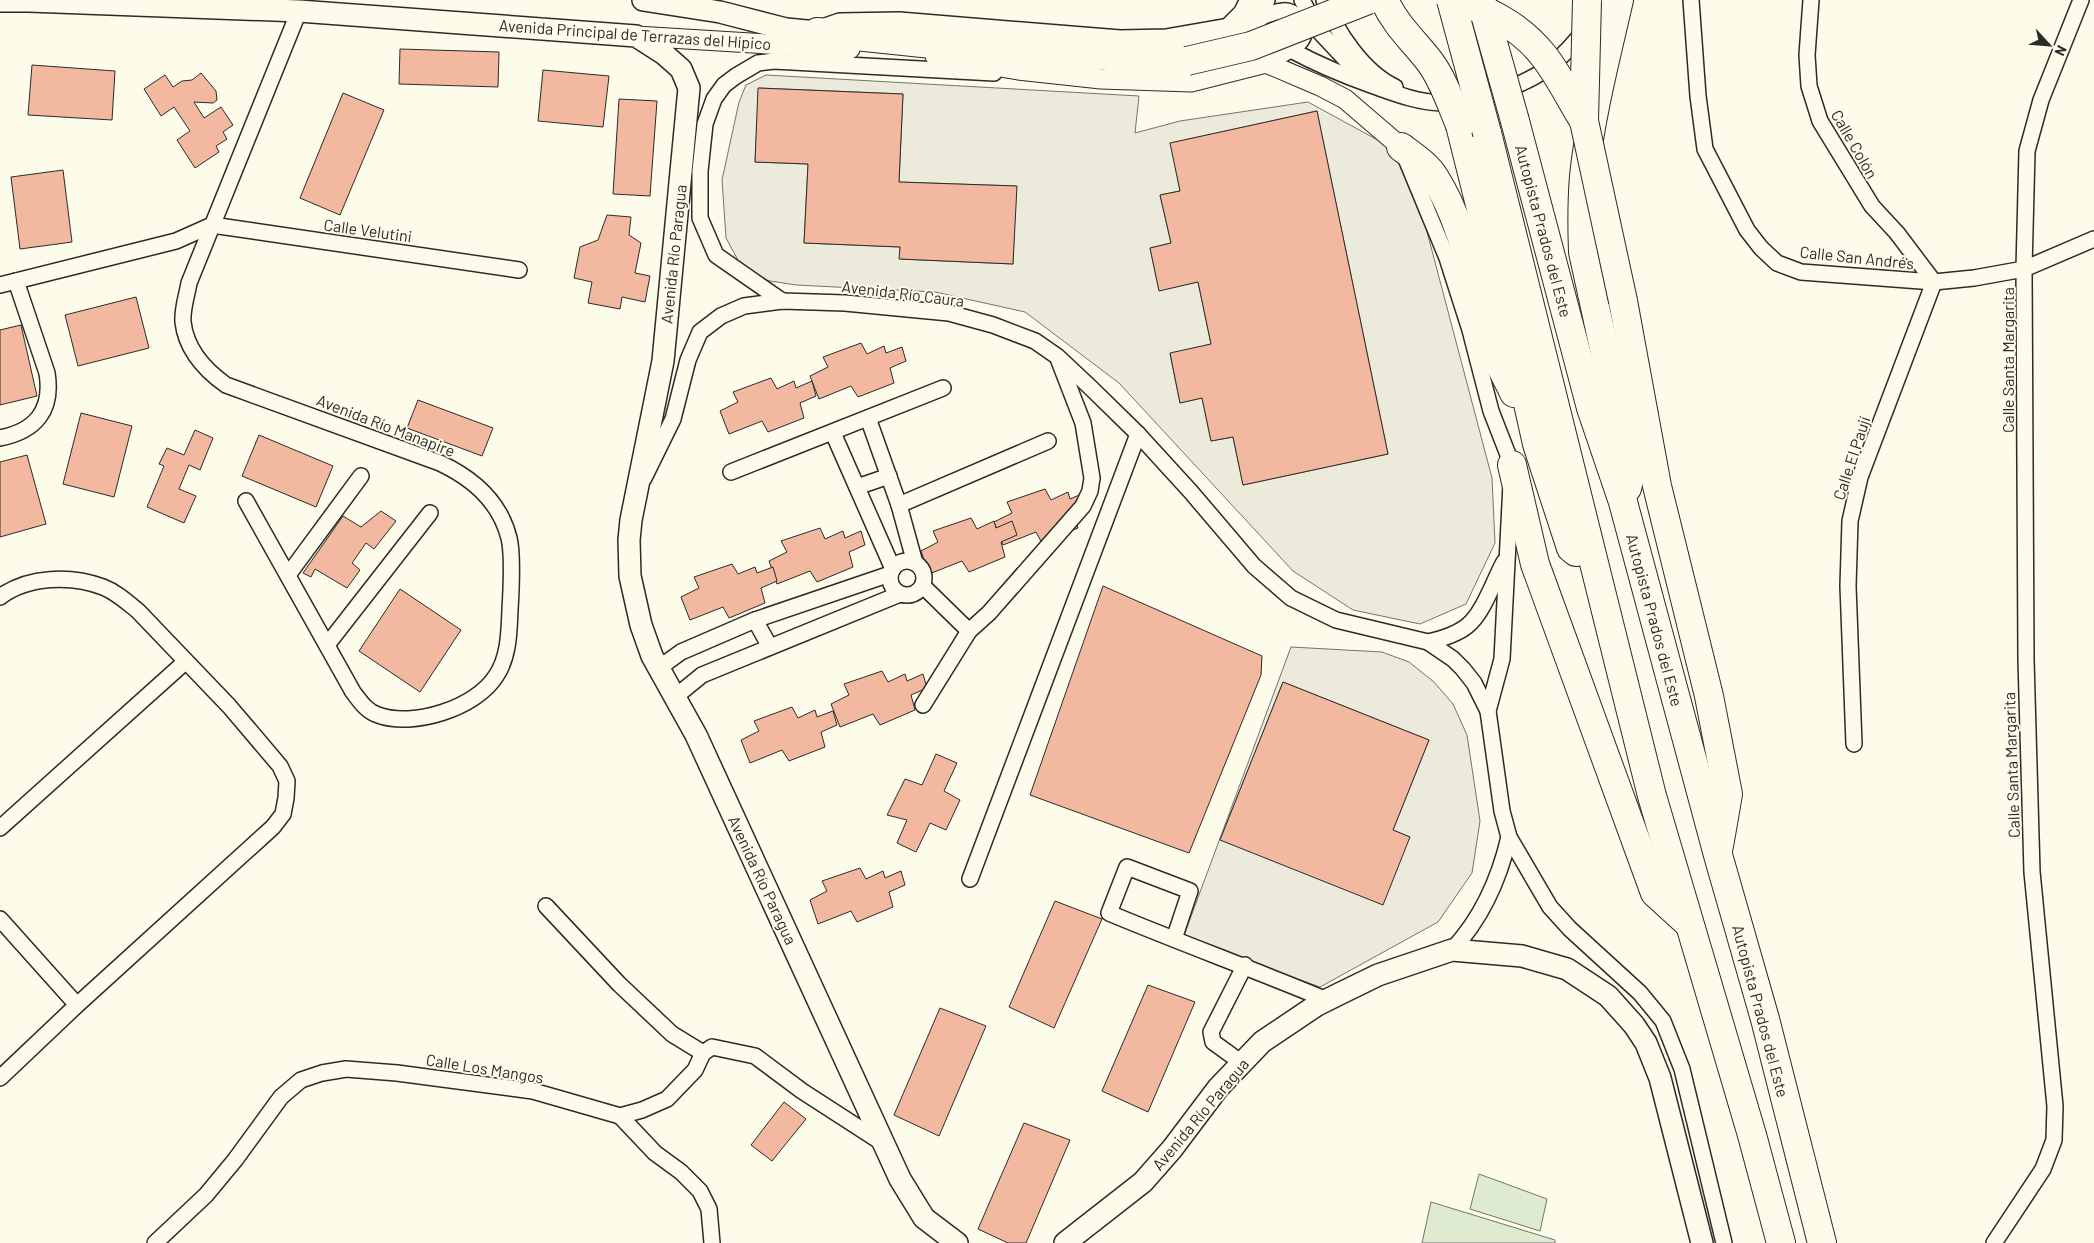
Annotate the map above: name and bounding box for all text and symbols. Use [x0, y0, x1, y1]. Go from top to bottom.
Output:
street label: Avenida Principal de Terrazas del Hípico [498, 15, 772, 53]
north arrow [2024, 20, 2074, 70]
text: N [2051, 43, 2071, 59]
street label: Calle Colón [1828, 106, 1882, 182]
street label: Autopista Prados del Este [1512, 143, 1576, 319]
street label: Avenida Río Paragua [656, 183, 690, 325]
street label: Calle Velutini [323, 214, 413, 246]
street label: Calle San Andrés [1799, 242, 1915, 272]
street label: Avenida Río Caura [841, 276, 965, 310]
street label: Calle Santa Margarita [1998, 287, 2017, 433]
street label: Avenida Río Manapire [314, 390, 458, 460]
street label: Calle El Paují [1829, 413, 1874, 502]
street label: Autopista Prados del Este [1623, 532, 1687, 708]
street label: Calle Santa Margarita [1999, 692, 2023, 838]
street label: Avenida Río Paragua [725, 813, 801, 947]
street label: Autopista Prados del Este [1729, 923, 1793, 1099]
street label: Calle Los Mangos [425, 1049, 545, 1087]
street label: Avenida Río Paragua [1148, 1054, 1252, 1174]

